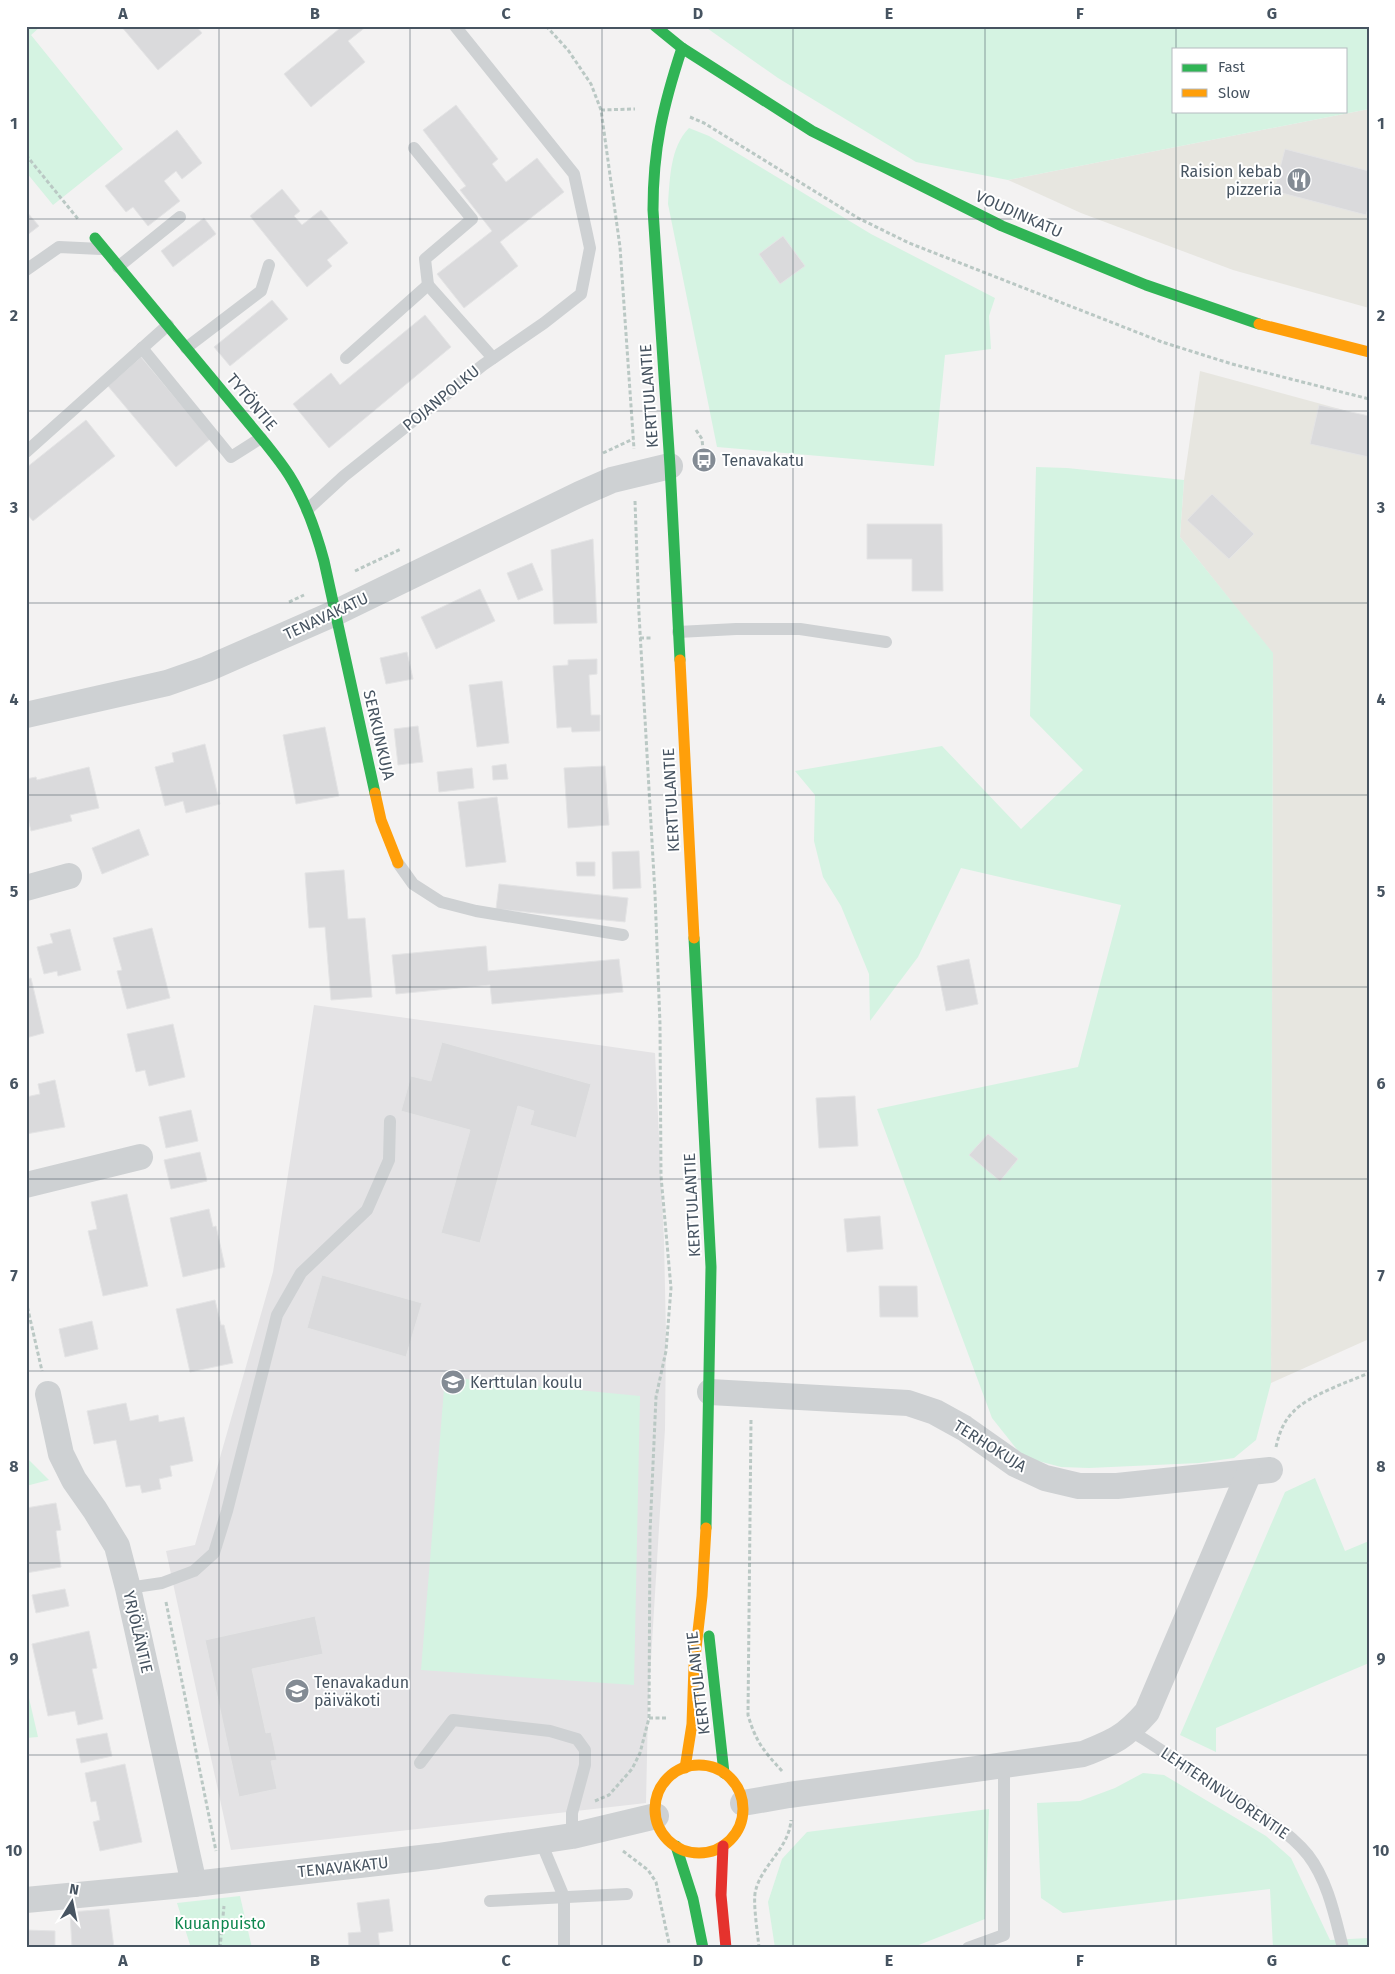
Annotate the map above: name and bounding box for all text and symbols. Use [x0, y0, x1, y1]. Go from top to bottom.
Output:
text: A [117, 4, 128, 23]
text: B [310, 4, 320, 23]
text: C [501, 4, 511, 23]
text: D [693, 4, 703, 23]
text: E [885, 4, 893, 23]
text: F [1076, 4, 1084, 23]
text: G [1267, 4, 1277, 23]
legend [1172, 48, 1348, 112]
text: Fast [1218, 58, 1245, 76]
text: Slow [1218, 84, 1250, 102]
text: 1 [10, 114, 18, 133]
text: 1 [1377, 114, 1385, 133]
place label: Raision kebab pizzeria [1180, 162, 1282, 199]
restaurant icon: Raision kebab pizzeria [1286, 167, 1312, 193]
street label: VOUDINKATU [973, 186, 1065, 242]
text: 2 [10, 306, 18, 325]
text: 2 [1377, 306, 1385, 325]
street label: KERTTULANTIE [636, 343, 662, 449]
street label: POJANPOLKU [399, 361, 483, 435]
street label: TYTÖNTIE [223, 370, 281, 434]
bus stop icon: Tenavakatu [691, 447, 717, 473]
place label: Tenavakatu [722, 451, 804, 470]
text: 3 [9, 498, 18, 517]
text: 3 [1376, 498, 1385, 517]
street label: TENAVAKATU [281, 588, 371, 644]
street label: SERKUNKUJA [359, 688, 399, 783]
text: 4 [9, 690, 19, 709]
text: 4 [1376, 690, 1386, 709]
street label: KERTTULANTIE [659, 748, 683, 852]
text: 5 [10, 882, 19, 901]
text: 5 [1377, 882, 1386, 901]
text: 6 [9, 1074, 19, 1093]
text: 6 [1376, 1074, 1386, 1093]
street label: KERTTULANTIE [680, 1153, 704, 1257]
text: 7 [10, 1266, 18, 1285]
text: 7 [1377, 1266, 1385, 1285]
school or university icon: Kerttulan koulu [440, 1369, 466, 1395]
place label: Kerttulan koulu [470, 1373, 583, 1392]
street label: TERHOKUJA [950, 1416, 1031, 1476]
text: 8 [9, 1457, 19, 1476]
text: 8 [1376, 1457, 1386, 1476]
street label: YRJÖLÄNTIE [119, 1589, 157, 1675]
street label: KERTTULANTIE [682, 1630, 714, 1736]
text: 9 [10, 1649, 19, 1668]
text: 9 [1377, 1649, 1386, 1668]
place label: Tenavakadun päiväkoti [314, 1673, 409, 1710]
school or university icon: Tenavakadun päiväkoti [284, 1678, 310, 1704]
street label: LEHTERINVUORENTIE [1157, 1743, 1293, 1843]
text: 10 [6, 1841, 22, 1860]
text: 10 [1373, 1841, 1389, 1860]
street label: TENAVAKATU [297, 1853, 389, 1881]
north arrow [48, 1876, 98, 1926]
text: N [68, 1881, 80, 1899]
park label: Kuuanpuisto [174, 1914, 266, 1933]
text: A [117, 1951, 128, 1970]
text: B [310, 1951, 320, 1970]
text: C [501, 1951, 511, 1970]
text: D [693, 1951, 703, 1970]
text: E [885, 1951, 893, 1970]
text: F [1076, 1951, 1084, 1970]
text: G [1267, 1951, 1277, 1970]

